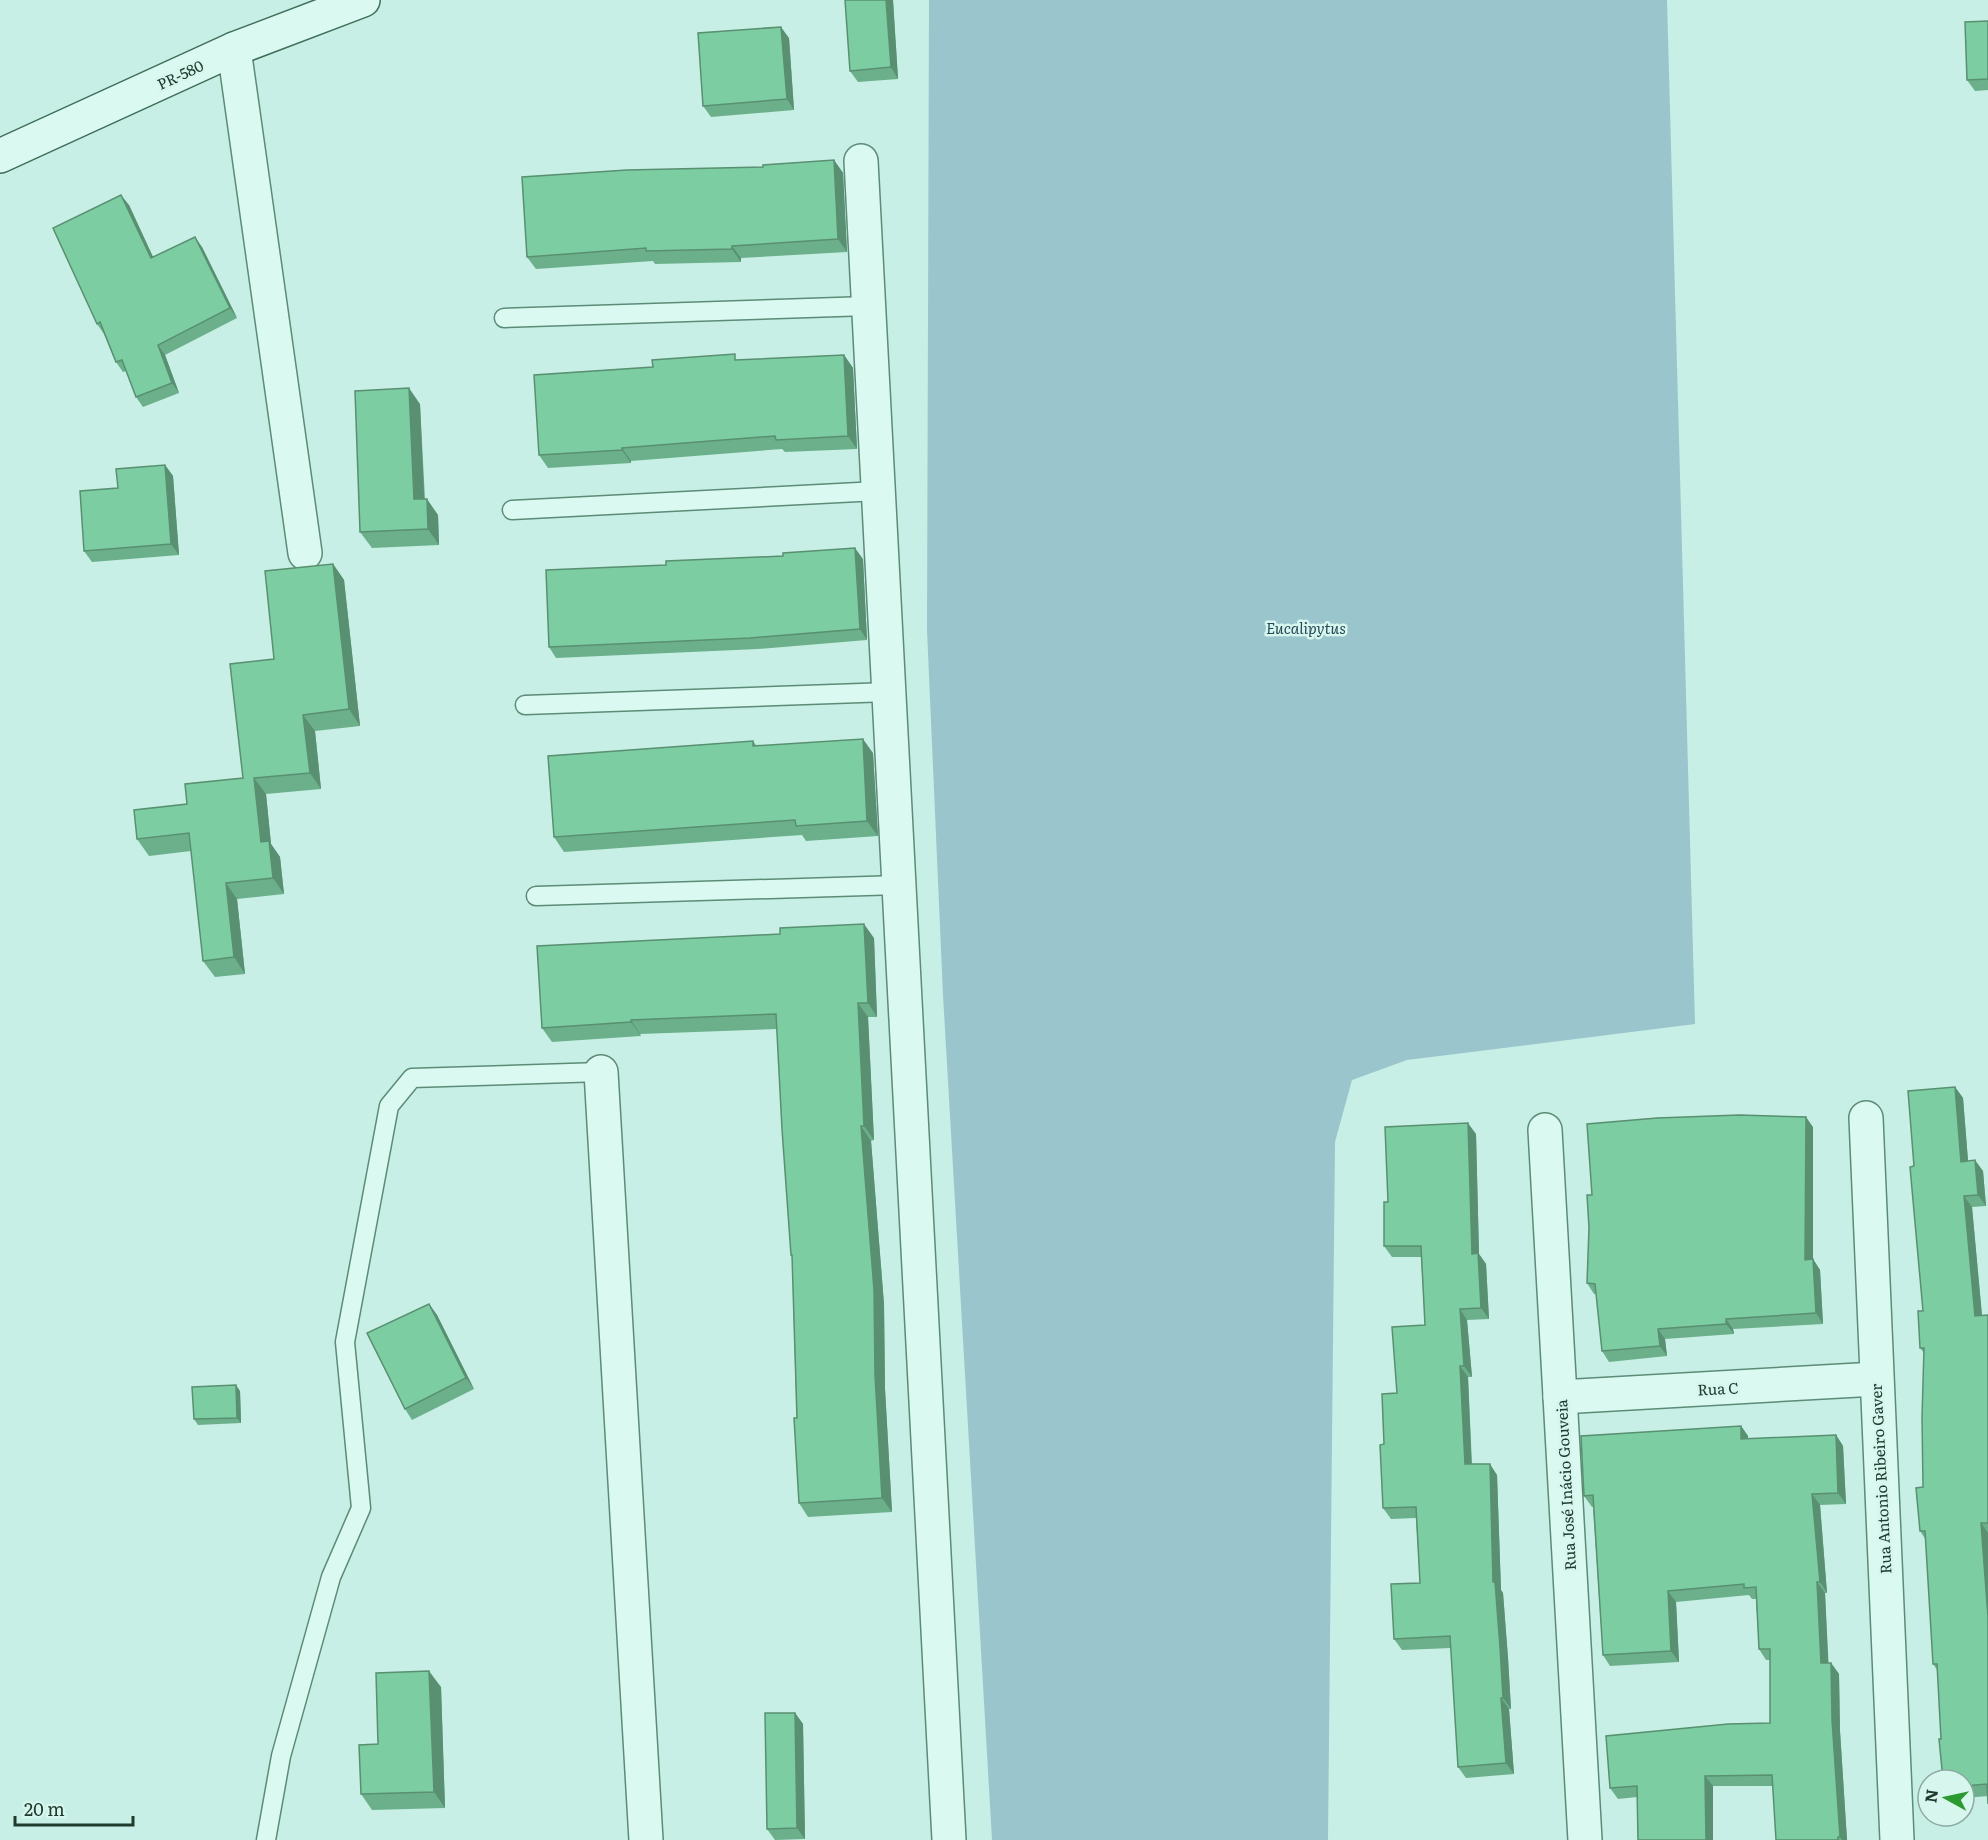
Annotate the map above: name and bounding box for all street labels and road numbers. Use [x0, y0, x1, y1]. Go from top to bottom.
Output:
street label: PR-580 [153, 53, 207, 95]
street label: Rua C [1697, 1375, 1739, 1401]
street label: Rua Antonio Ribeiro Gaver [1864, 1383, 1896, 1575]
street label: Rua José Inácio Gouveia [1549, 1398, 1581, 1571]

